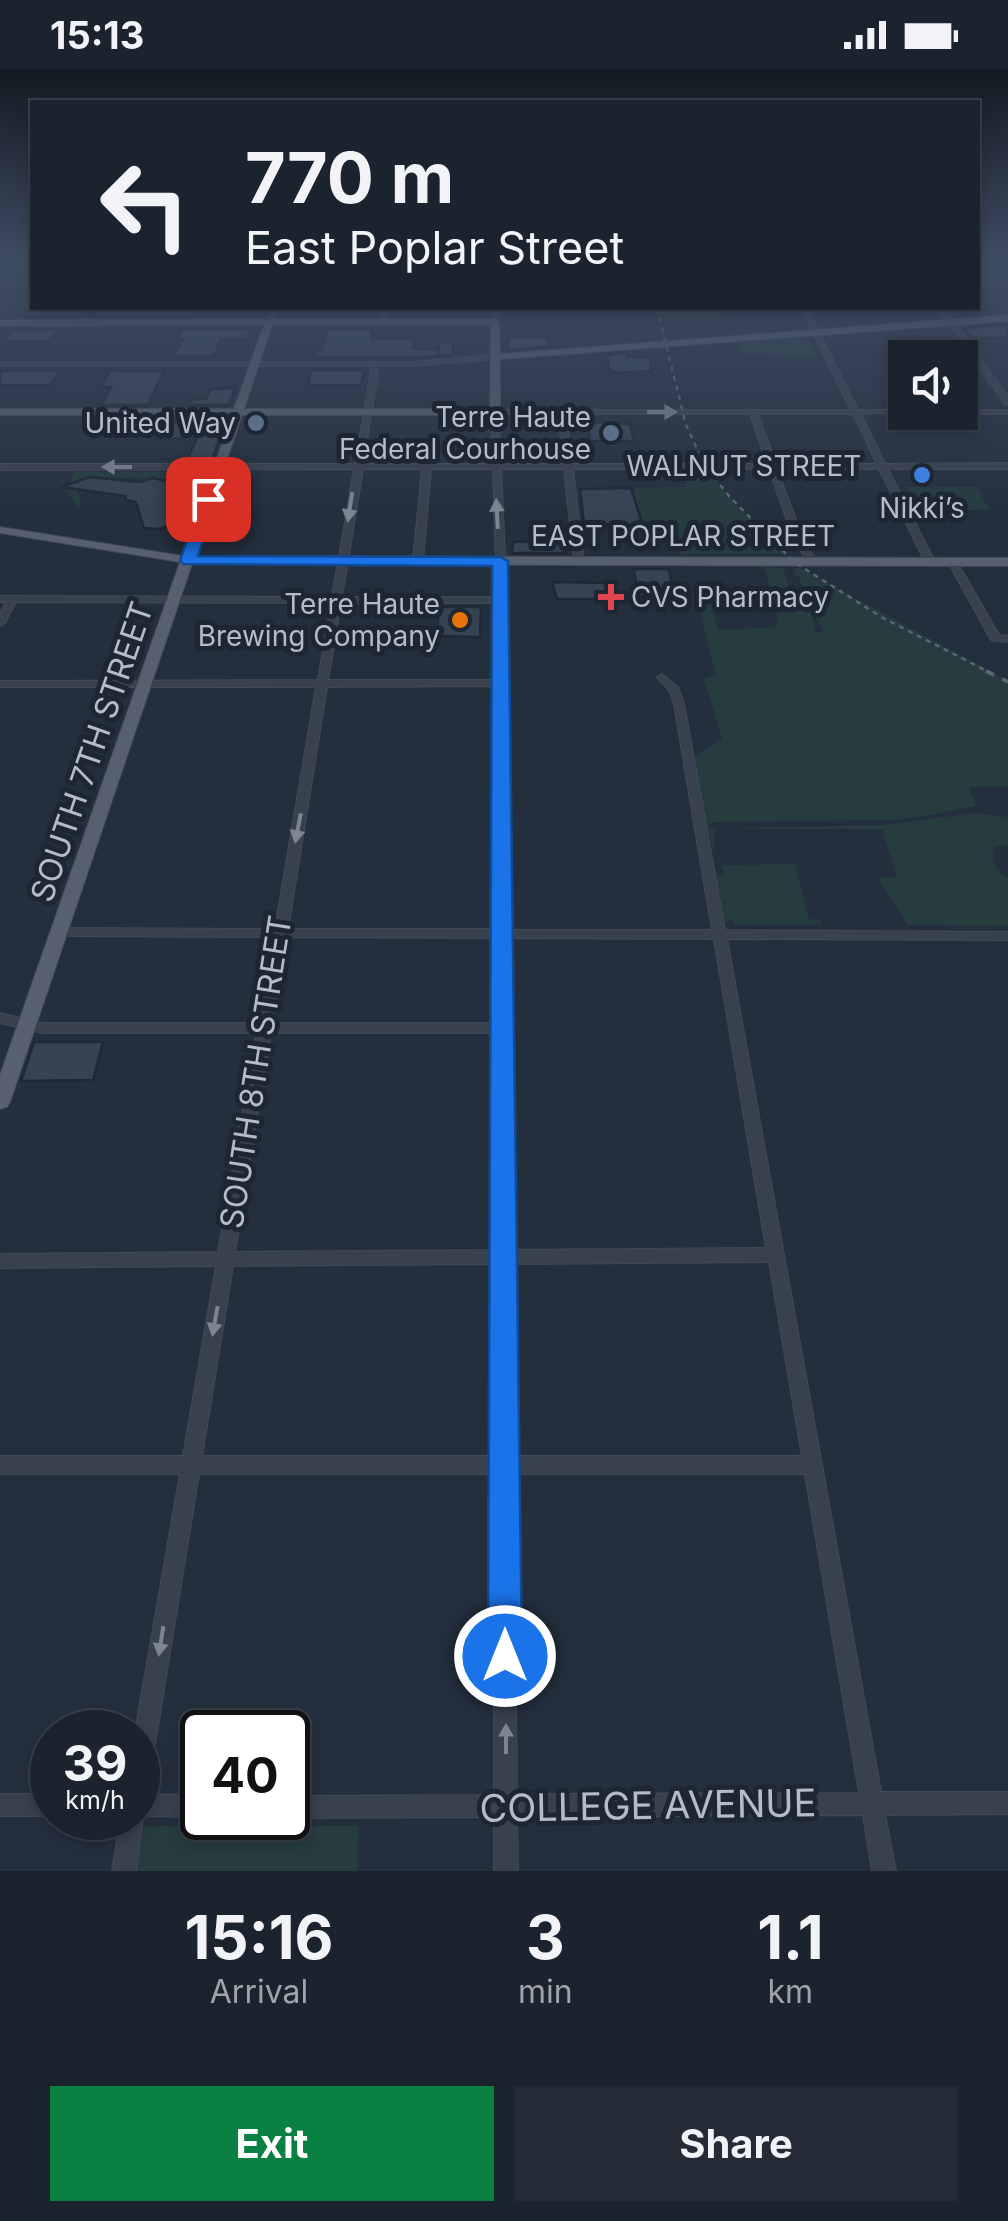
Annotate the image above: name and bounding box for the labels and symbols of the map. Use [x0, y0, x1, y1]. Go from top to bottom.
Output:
place label: Terre Haute Federal Courhouse [339, 400, 591, 466]
one-way arrow [647, 404, 679, 420]
place label: United Way [84, 406, 236, 440]
marker: United Way [245, 412, 267, 434]
marker: Terre Haute Federal Courhouse [600, 422, 622, 444]
street label: WALNUT STREET [627, 449, 861, 483]
pin [166, 457, 251, 542]
one-way arrow [101, 459, 133, 475]
marker: Nikki’s [911, 464, 933, 486]
place label: Nikki’s [879, 491, 965, 525]
one-way arrow [342, 492, 357, 523]
one-way arrow [489, 497, 505, 529]
street label: EAST POPLAR STREET [531, 519, 835, 553]
place label: CVS Pharmacy [631, 580, 829, 614]
marker: CVS Pharmacy [600, 586, 622, 608]
place label: Terre Haute Brewing Company [198, 587, 440, 653]
street label: SOUTH 7TH STREET [22, 597, 161, 907]
marker: Terre Haute Brewing Company [449, 609, 471, 631]
one-way arrow [290, 813, 305, 844]
street label: SOUTH 8TH STREET [211, 913, 300, 1231]
one-way arrow [207, 1306, 222, 1337]
position arrow [453, 1604, 557, 1708]
one-way arrow [152, 1626, 168, 1658]
speed limit sign: 40 [180, 1710, 310, 1840]
one-way arrow [497, 1722, 513, 1754]
street label: COLLEGE AVENUE [479, 1779, 817, 1831]

